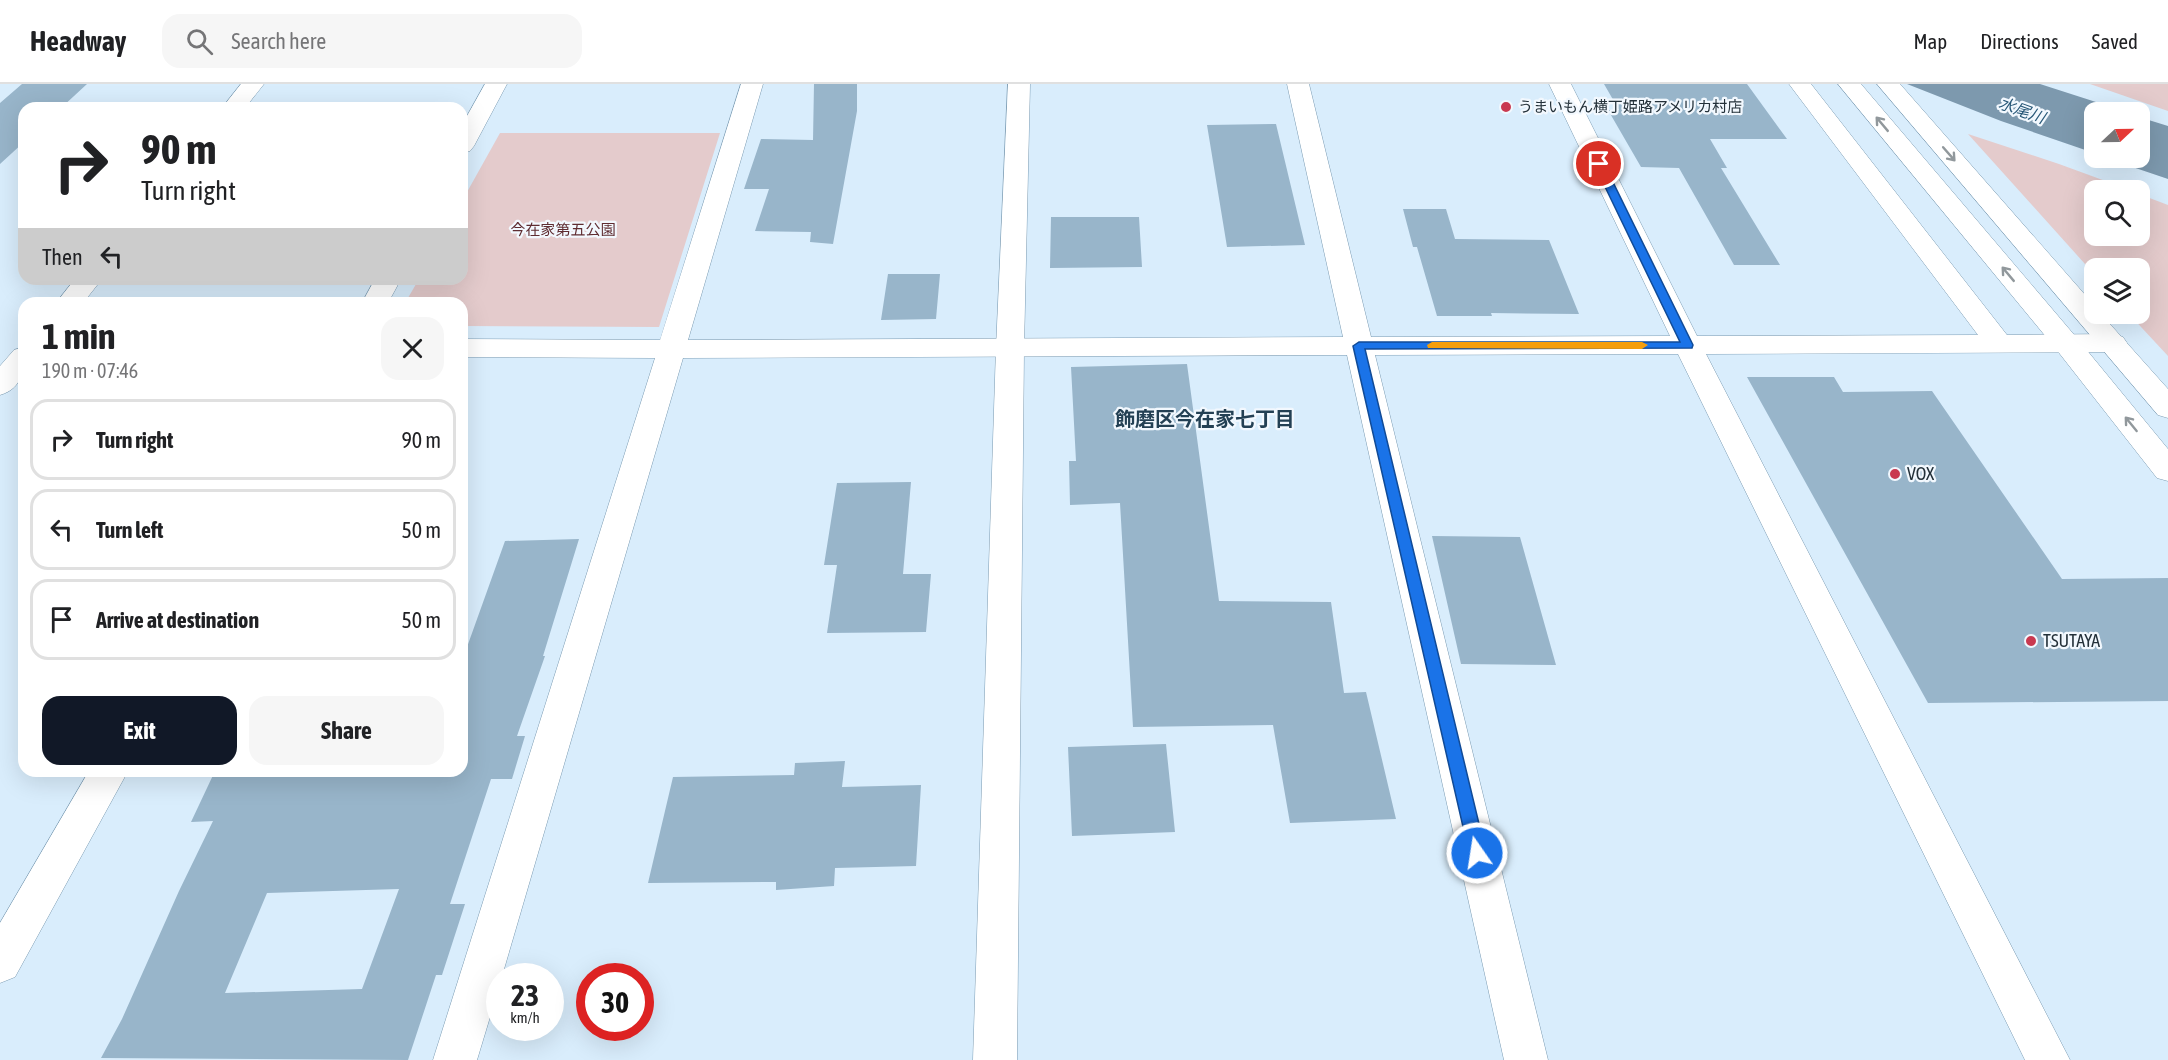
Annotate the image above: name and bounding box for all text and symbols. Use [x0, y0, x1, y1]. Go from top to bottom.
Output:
search box [162, 14, 582, 68]
text: Headway [30, 25, 126, 57]
icon: search [183, 25, 216, 58]
text: Search here [231, 28, 326, 54]
text: Map [1913, 29, 1947, 53]
text: Directions [1980, 29, 2059, 53]
text: Saved [2092, 29, 2138, 53]
water label: 水尾川 [1996, 93, 2050, 127]
place label: うまいもん横丁姫路アメリカ村店 [1518, 98, 1742, 115]
marker: うまいもん横丁姫路アメリカ村店 [1499, 100, 1513, 114]
north arrow [2084, 102, 2150, 168]
map controls [2084, 102, 2150, 324]
one-way arrow [1876, 116, 1889, 132]
text: 90 m [141, 125, 216, 173]
icon: right [42, 126, 120, 204]
pin [1573, 138, 1624, 189]
one-way arrow [1942, 146, 1956, 161]
icon: arrive [1582, 147, 1615, 180]
text: Turn right [141, 175, 236, 206]
button: search [2084, 180, 2150, 246]
park label: 今在家第五公園 [510, 221, 616, 238]
icon: left [95, 240, 128, 273]
text: Then [42, 244, 83, 270]
button: layers [2084, 258, 2150, 324]
one-way arrow [2002, 266, 2015, 282]
text: 1 min [42, 315, 116, 357]
button: close [381, 317, 444, 380]
text: 190 m · 07:46 [42, 359, 138, 382]
district label: 飾磨区今在家七丁目 [1115, 407, 1295, 430]
one-way arrow [2125, 417, 2138, 433]
icon: right [45, 423, 78, 456]
text: Turn right [96, 427, 173, 453]
text: 90 m [401, 427, 441, 453]
place label: VOX [1907, 463, 1935, 484]
marker: VOX [1888, 467, 1902, 481]
icon: left [45, 513, 78, 546]
text: Turn left [96, 517, 163, 543]
text: 50 m [401, 517, 441, 543]
icon: arrive [45, 603, 78, 636]
text: Arrive at destination [96, 607, 259, 633]
text: 50 m [401, 607, 441, 633]
place label: TSUTAYA [2043, 630, 2100, 651]
marker: TSUTAYA [2024, 634, 2038, 648]
button: Exit [42, 696, 237, 765]
button: Share [249, 696, 444, 765]
position arrow [1445, 821, 1509, 885]
speed limit sign: 30 [576, 963, 654, 1041]
text: 23 [511, 978, 539, 1012]
text: km/h [510, 1009, 540, 1026]

